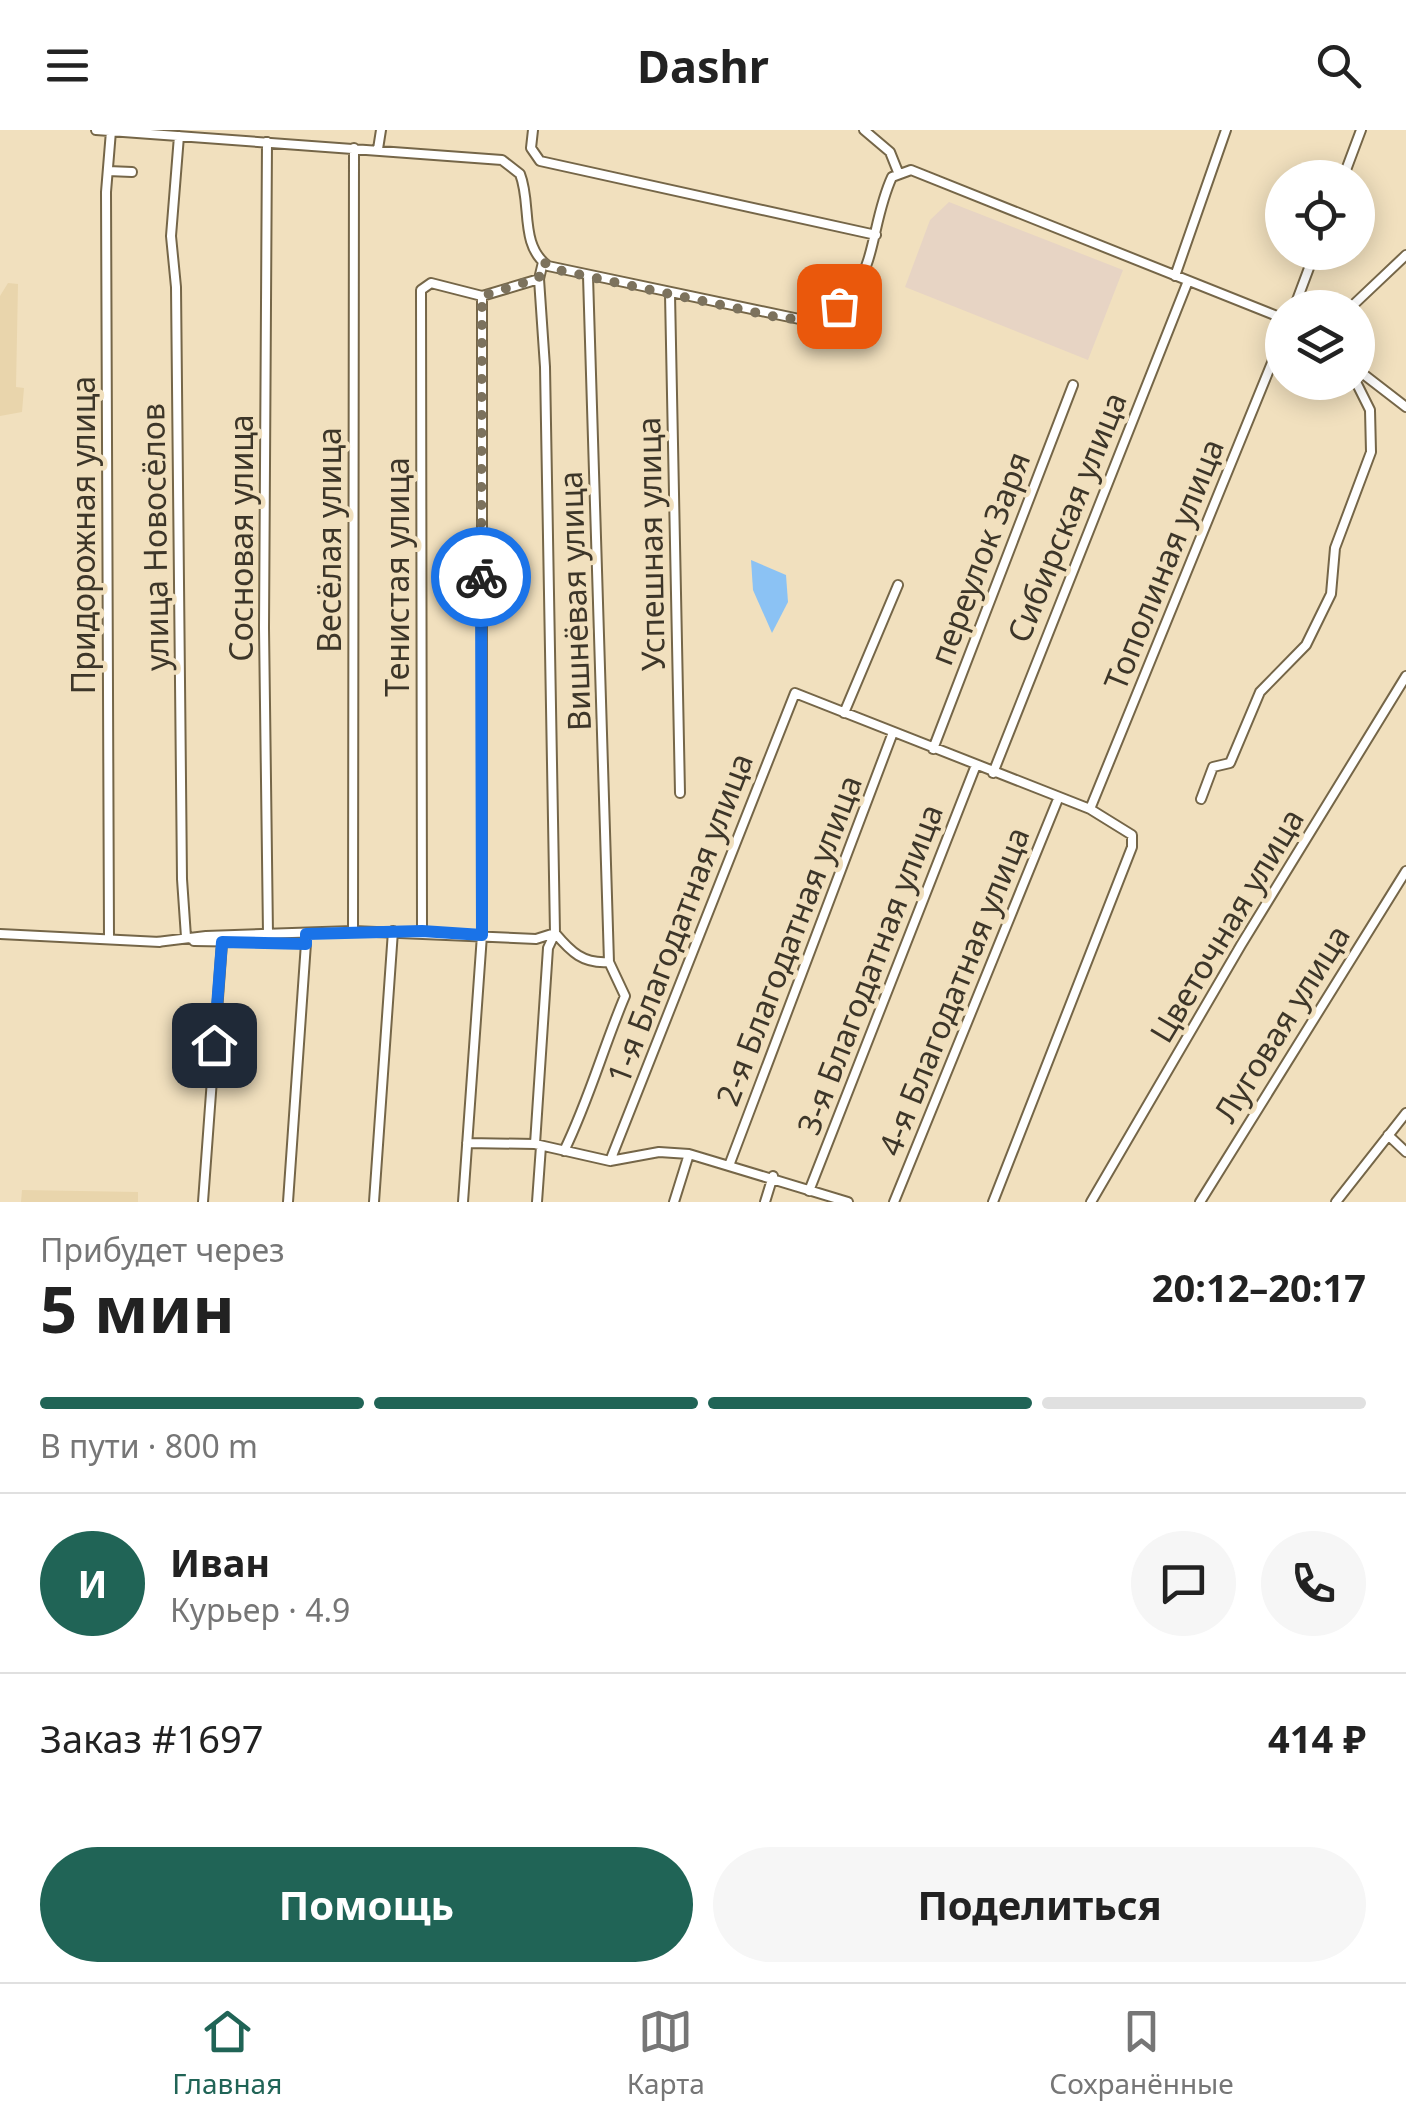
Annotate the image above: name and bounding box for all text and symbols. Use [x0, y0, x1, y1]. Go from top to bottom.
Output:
text: Dashr [637, 35, 769, 96]
icon: menu [40, 38, 95, 93]
icon: search [1311, 38, 1366, 93]
map controls [1265, 160, 1375, 400]
button: locate [1265, 160, 1375, 270]
pin [797, 264, 882, 349]
icon: bag [812, 279, 867, 334]
button: layers [1265, 290, 1375, 400]
street label: Придорожная улица [61, 376, 104, 694]
street label: Сибирская улица [996, 386, 1136, 648]
street label: улица Новосёлов [130, 403, 178, 671]
street label: Сосновая улица [219, 414, 262, 662]
street label: Успешная улица [626, 417, 674, 671]
street label: Весёлая улица [307, 427, 350, 653]
street label: Тополиная улица [1093, 432, 1233, 696]
street label: переулок Заря [919, 445, 1039, 671]
street label: Тенистая улица [375, 457, 418, 697]
street label: Вишнёвая улица [548, 470, 600, 732]
courier [431, 527, 531, 627]
icon: bike [454, 550, 509, 605]
street label: 1-я Благодатная улица [596, 747, 762, 1089]
street label: 2-я Благодатная улица [705, 769, 871, 1111]
street label: 3-я Благодатная улица [786, 798, 952, 1140]
street label: Цветочная улица [1139, 800, 1313, 1050]
street label: 4-я Благодатная улица [867, 820, 1039, 1162]
street label: Луговая улица [1203, 916, 1359, 1130]
pin [172, 1003, 257, 1088]
icon: home [187, 1018, 242, 1073]
text: Прибудет через [40, 1228, 285, 1271]
text: 20:12–20:17 [1152, 1261, 1366, 1313]
text: 5 мин [40, 1264, 235, 1352]
text: В пути · 800 m [40, 1424, 258, 1467]
button: chat [1131, 1531, 1236, 1636]
button: phone [1261, 1531, 1366, 1636]
text: Иван [170, 1536, 270, 1588]
text: И [77, 1557, 108, 1609]
text: Курьер · 4.9 [170, 1588, 350, 1631]
text: Заказ #1697 [40, 1712, 264, 1764]
text: 414 ₽ [1268, 1712, 1366, 1764]
button: Помощь [40, 1847, 693, 1962]
button: Поделиться [713, 1847, 1366, 1962]
tab: Главная [172, 2004, 282, 2102]
tab: Карта [627, 2004, 705, 2102]
tab: Сохранённые [1049, 2004, 1234, 2102]

